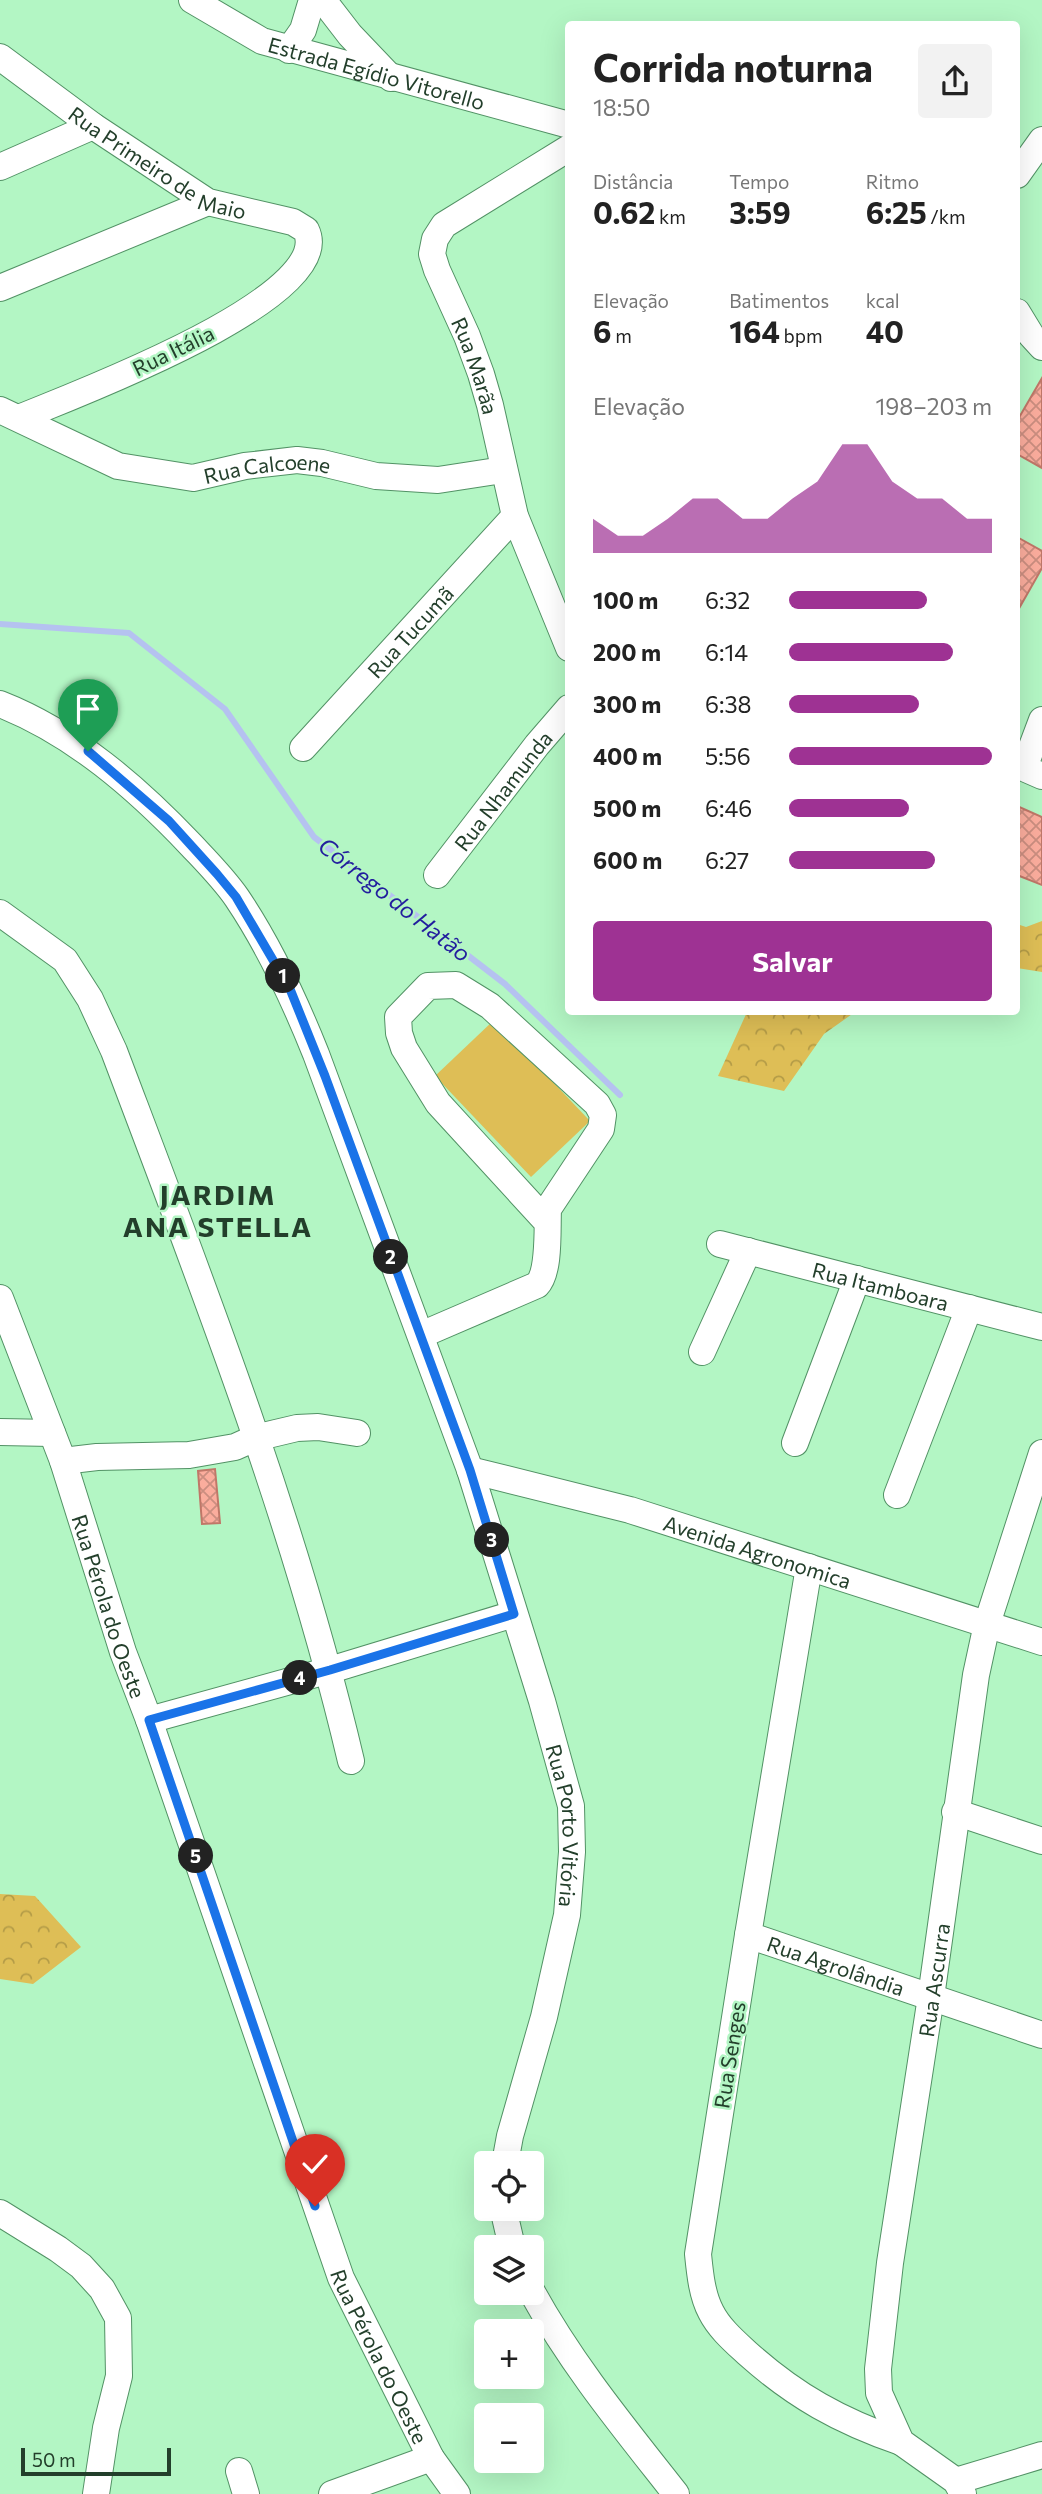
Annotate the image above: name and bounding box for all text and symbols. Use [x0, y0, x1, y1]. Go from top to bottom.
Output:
street label: Estrada Egídio Vitorello [266, 31, 488, 114]
text: Corrida noturna [593, 43, 873, 90]
button: share [918, 44, 992, 118]
text: 18:50 [593, 93, 650, 121]
street label: Rua Primeiro de Maio [64, 100, 249, 223]
text: Distância [593, 170, 673, 193]
text: Tempo [729, 170, 789, 193]
text: Ritmo [866, 170, 919, 193]
text: 0.62 [593, 193, 655, 230]
text: 3:59 [729, 193, 791, 230]
text: 6:25 [866, 193, 927, 230]
text: km [655, 205, 686, 228]
text: /km [927, 205, 966, 228]
text: Elevação [593, 289, 669, 312]
text: Batimentos [729, 289, 829, 312]
text: kcal [866, 289, 900, 312]
text: 6 [593, 312, 612, 349]
text: 164 [729, 312, 780, 349]
text: 40 [866, 312, 904, 349]
street label: Rua Marãa [447, 313, 504, 417]
street label: Rua Itália [128, 320, 218, 380]
text: m [612, 324, 632, 347]
text: bpm [780, 324, 823, 347]
text: Elevação [593, 392, 685, 420]
text: 198–203 m [875, 392, 992, 420]
street label: Rua Calcoene [201, 448, 334, 488]
street label: Rua Tucumã [361, 580, 458, 682]
text: 100 m [593, 586, 658, 614]
text: 6:32 [705, 586, 750, 614]
text: 200 m [593, 638, 661, 666]
text: 6:14 [705, 638, 748, 666]
pin [58, 679, 118, 751]
icon: arrive [69, 690, 107, 728]
text: 300 m [593, 690, 661, 718]
text: 6:38 [705, 690, 751, 718]
street label: Rua Nhamunda [448, 725, 557, 855]
text: 400 m [593, 742, 662, 770]
text: 5:56 [705, 742, 751, 770]
text: 500 m [593, 794, 661, 822]
text: 6:46 [705, 794, 752, 822]
water label: Córrego do Hatão [313, 831, 477, 967]
text: 600 m [593, 846, 662, 874]
text: 6:27 [705, 846, 749, 874]
button: Salvar [593, 921, 992, 1001]
pin: 1 [266, 958, 300, 993]
text: 1 [278, 964, 287, 987]
district label: JARDIM ANA STELLA [123, 1177, 313, 1243]
pin: 2 [374, 1240, 408, 1274]
text: 2 [385, 1245, 396, 1268]
street label: Rua Itamboara [810, 1256, 951, 1315]
street label: Avenida Agronomica [661, 1509, 855, 1593]
street label: Rua Pérola do Oeste [68, 1511, 152, 1701]
pin: 3 [475, 1522, 510, 1558]
text: 3 [486, 1528, 497, 1551]
pin: 4 [282, 1660, 318, 1696]
text: 4 [294, 1666, 305, 1689]
street label: Rua Porto Vitória [542, 1741, 585, 1908]
pin: 5 [178, 1839, 214, 1874]
text: 5 [190, 1844, 201, 1867]
street label: Rua Ascurra [913, 1921, 954, 2038]
street label: Rua Agrolândia [764, 1930, 908, 2000]
street label: Rua Senges [708, 2000, 750, 2110]
pin [285, 2134, 345, 2206]
icon: check [296, 2145, 334, 2183]
map controls [474, 2151, 544, 2473]
button: locate [474, 2151, 544, 2221]
button: layers [474, 2235, 544, 2305]
street label: Rua Pérola do Oeste [326, 2266, 434, 2447]
button: + [474, 2319, 544, 2389]
button: − [474, 2403, 544, 2473]
scale bar [21, 2445, 172, 2477]
text: 50 m [32, 2448, 76, 2471]

